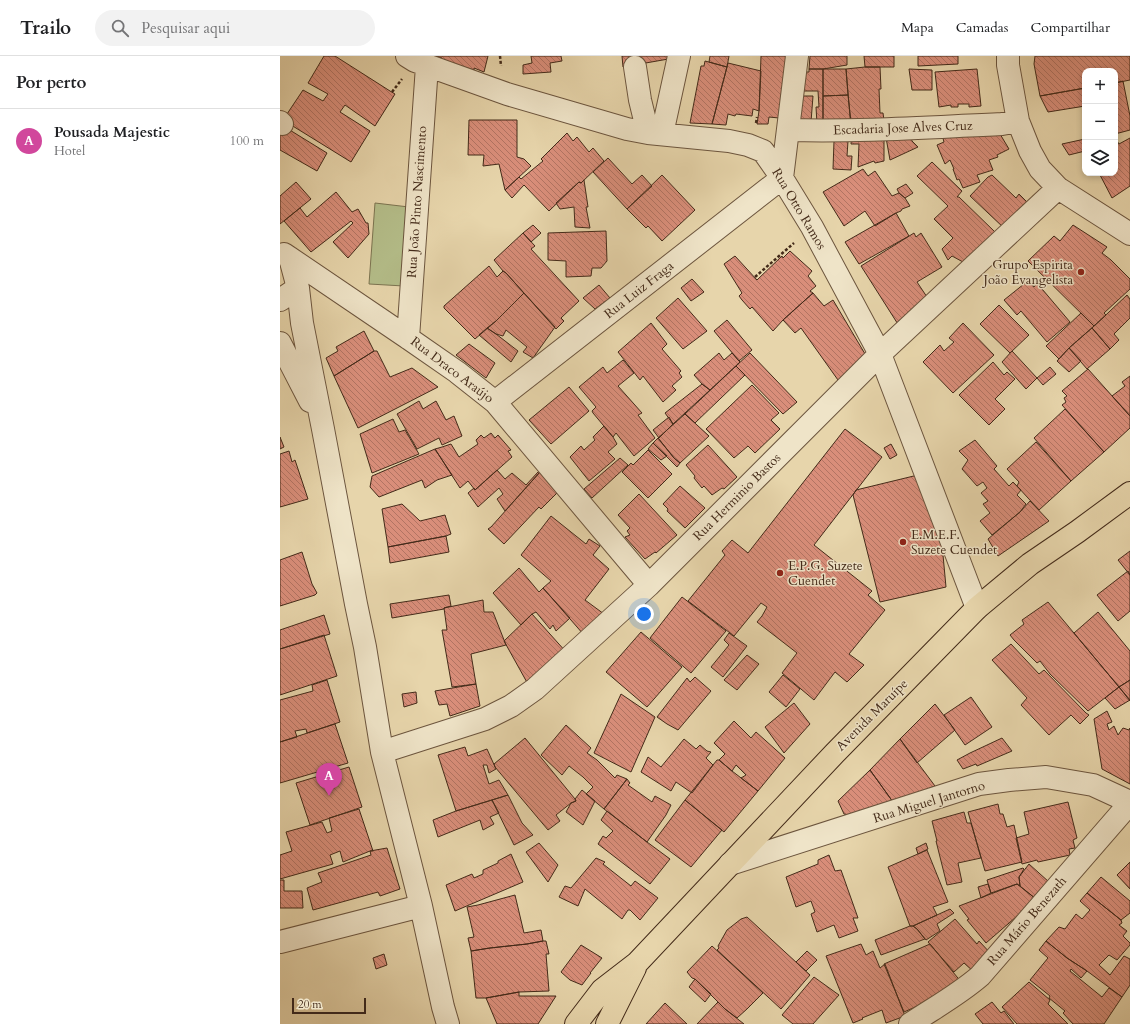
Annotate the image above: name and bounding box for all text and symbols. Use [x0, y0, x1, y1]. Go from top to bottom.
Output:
search box [95, 10, 375, 46]
text: Trailo [20, 15, 71, 41]
icon: search [109, 17, 131, 39]
text: Pesquisar aqui [141, 18, 230, 38]
text: Mapa [901, 18, 934, 37]
text: Camadas [956, 18, 1009, 37]
text: Compartilhar [1031, 18, 1110, 37]
map controls [1082, 68, 1118, 176]
button: + [1082, 68, 1118, 104]
text: Por perto [16, 71, 86, 94]
button: − [1082, 104, 1118, 140]
street label: Escadaria Jose Alves Cruz [833, 117, 973, 139]
text: Pousada Majestic [54, 122, 170, 142]
street label: Rua João Pinto Nascimento [403, 125, 431, 279]
text: A [24, 132, 34, 150]
text: 100 m [230, 132, 264, 150]
button: layers [1082, 140, 1118, 176]
text: Hotel [54, 142, 85, 160]
street label: Rua Otto Ramos [768, 165, 830, 253]
place label: Grupo Espirita João Evangelista [982, 256, 1073, 289]
street label: Rua Luiz Fraga [600, 257, 678, 323]
marker: Grupo Espirita João Evangelista [1076, 267, 1086, 277]
street label: Rua Draco Araújo [407, 333, 497, 407]
street label: Rua Herminio Bastos [689, 449, 785, 545]
place label: E.M.E.F. Suzete Cuendet [911, 526, 997, 559]
marker: E.M.E.F. Suzete Cuendet [898, 537, 908, 547]
place label: E.P.G. Suzete Cuendet [788, 557, 863, 590]
marker: E.P.G. Suzete Cuendet [775, 568, 785, 578]
your location [634, 604, 654, 624]
street label: Avenida Maruípe [832, 675, 912, 755]
pin: A [316, 763, 342, 796]
street label: Rua Miguel Jantorno [871, 776, 987, 828]
street label: Rua Mário Benezath [983, 873, 1071, 969]
scale bar [292, 996, 366, 1015]
text: 20 m [298, 997, 322, 1012]

